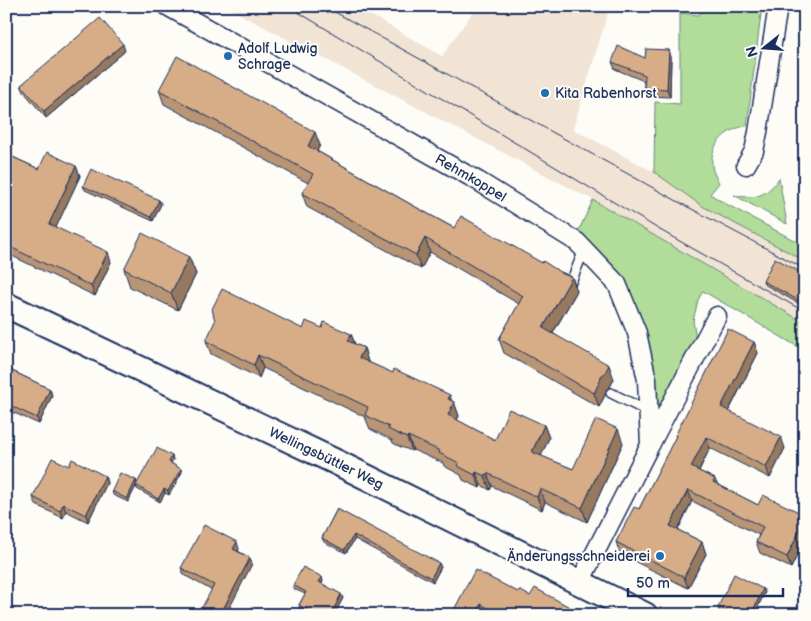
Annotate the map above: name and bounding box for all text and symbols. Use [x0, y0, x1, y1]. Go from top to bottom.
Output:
north arrow [738, 22, 788, 72]
place label: Adolf Ludwig Schrage [238, 40, 318, 73]
text: N [742, 44, 762, 59]
marker: Adolf Ludwig Schrage [222, 50, 234, 62]
place label: Kita Rabenhorst [555, 85, 658, 102]
marker: Kita Rabenhorst [539, 87, 551, 99]
street label: Rehmkoppel [432, 150, 510, 205]
street label: Wellingsbüttler Weg [266, 423, 386, 493]
place label: Änderungsschneiderei [507, 548, 650, 565]
marker: Änderungsschneiderei [654, 550, 666, 562]
scale bar [628, 566, 784, 598]
text: 50 m [636, 574, 670, 593]

